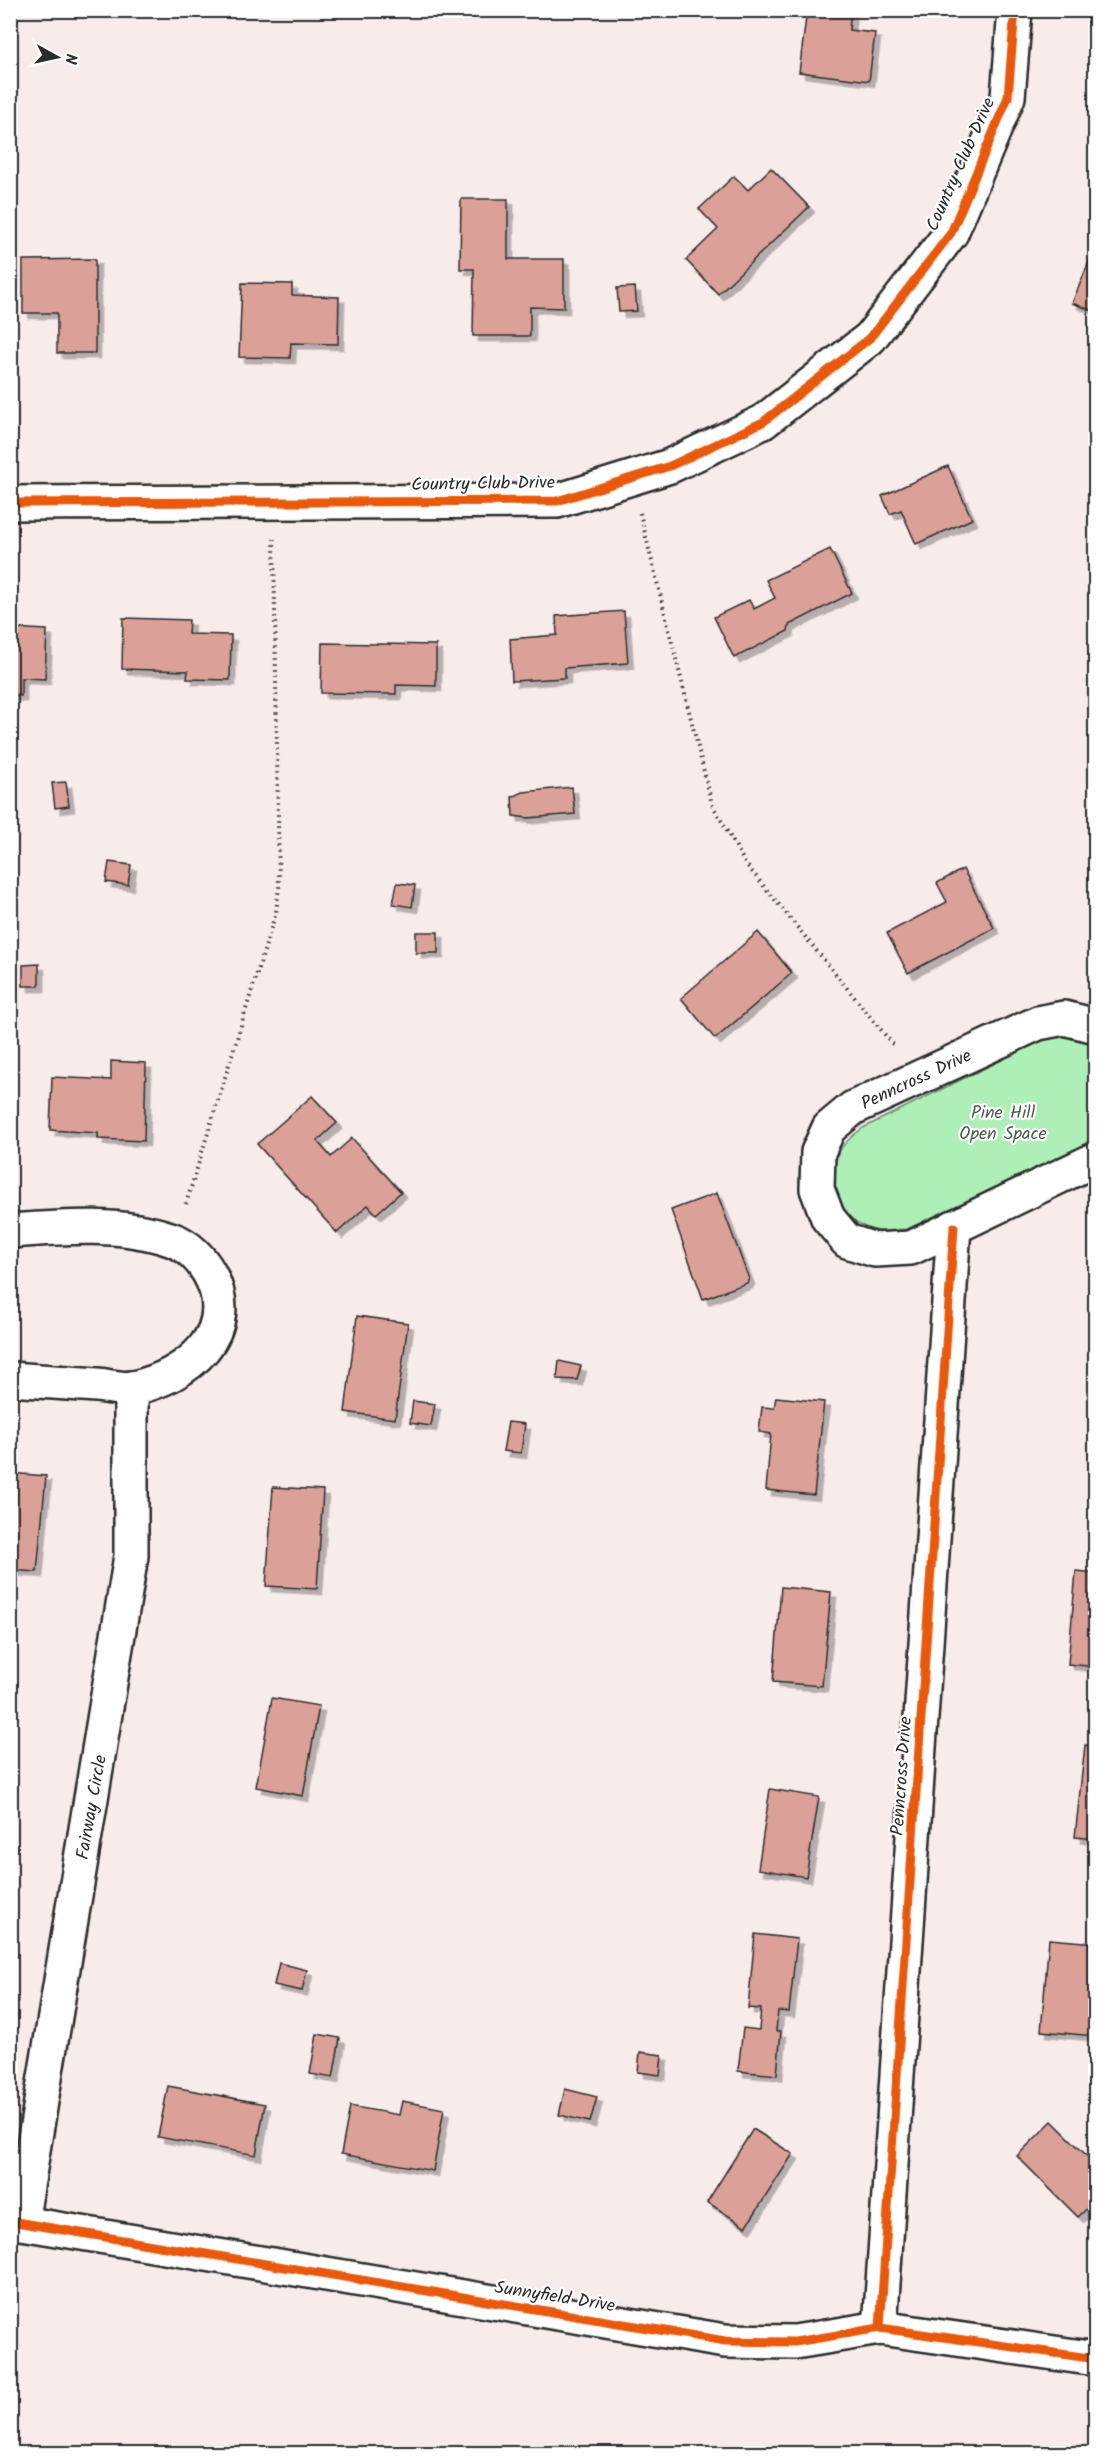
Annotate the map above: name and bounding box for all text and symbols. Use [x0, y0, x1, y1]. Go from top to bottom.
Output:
north arrow [27, 27, 87, 87]
text: N [57, 52, 83, 66]
street label: Country Club Drive [919, 93, 1004, 236]
street label: Country Club Drive [411, 469, 555, 500]
street label: Penncross Drive [856, 1042, 977, 1119]
park label: Pine Hill Open Space [959, 1099, 1047, 1149]
street label: Penncross Drive [884, 1716, 921, 1837]
street label: Fairway Circle [69, 1753, 116, 1862]
street label: Sunnyfield Drive [492, 2274, 617, 2321]

